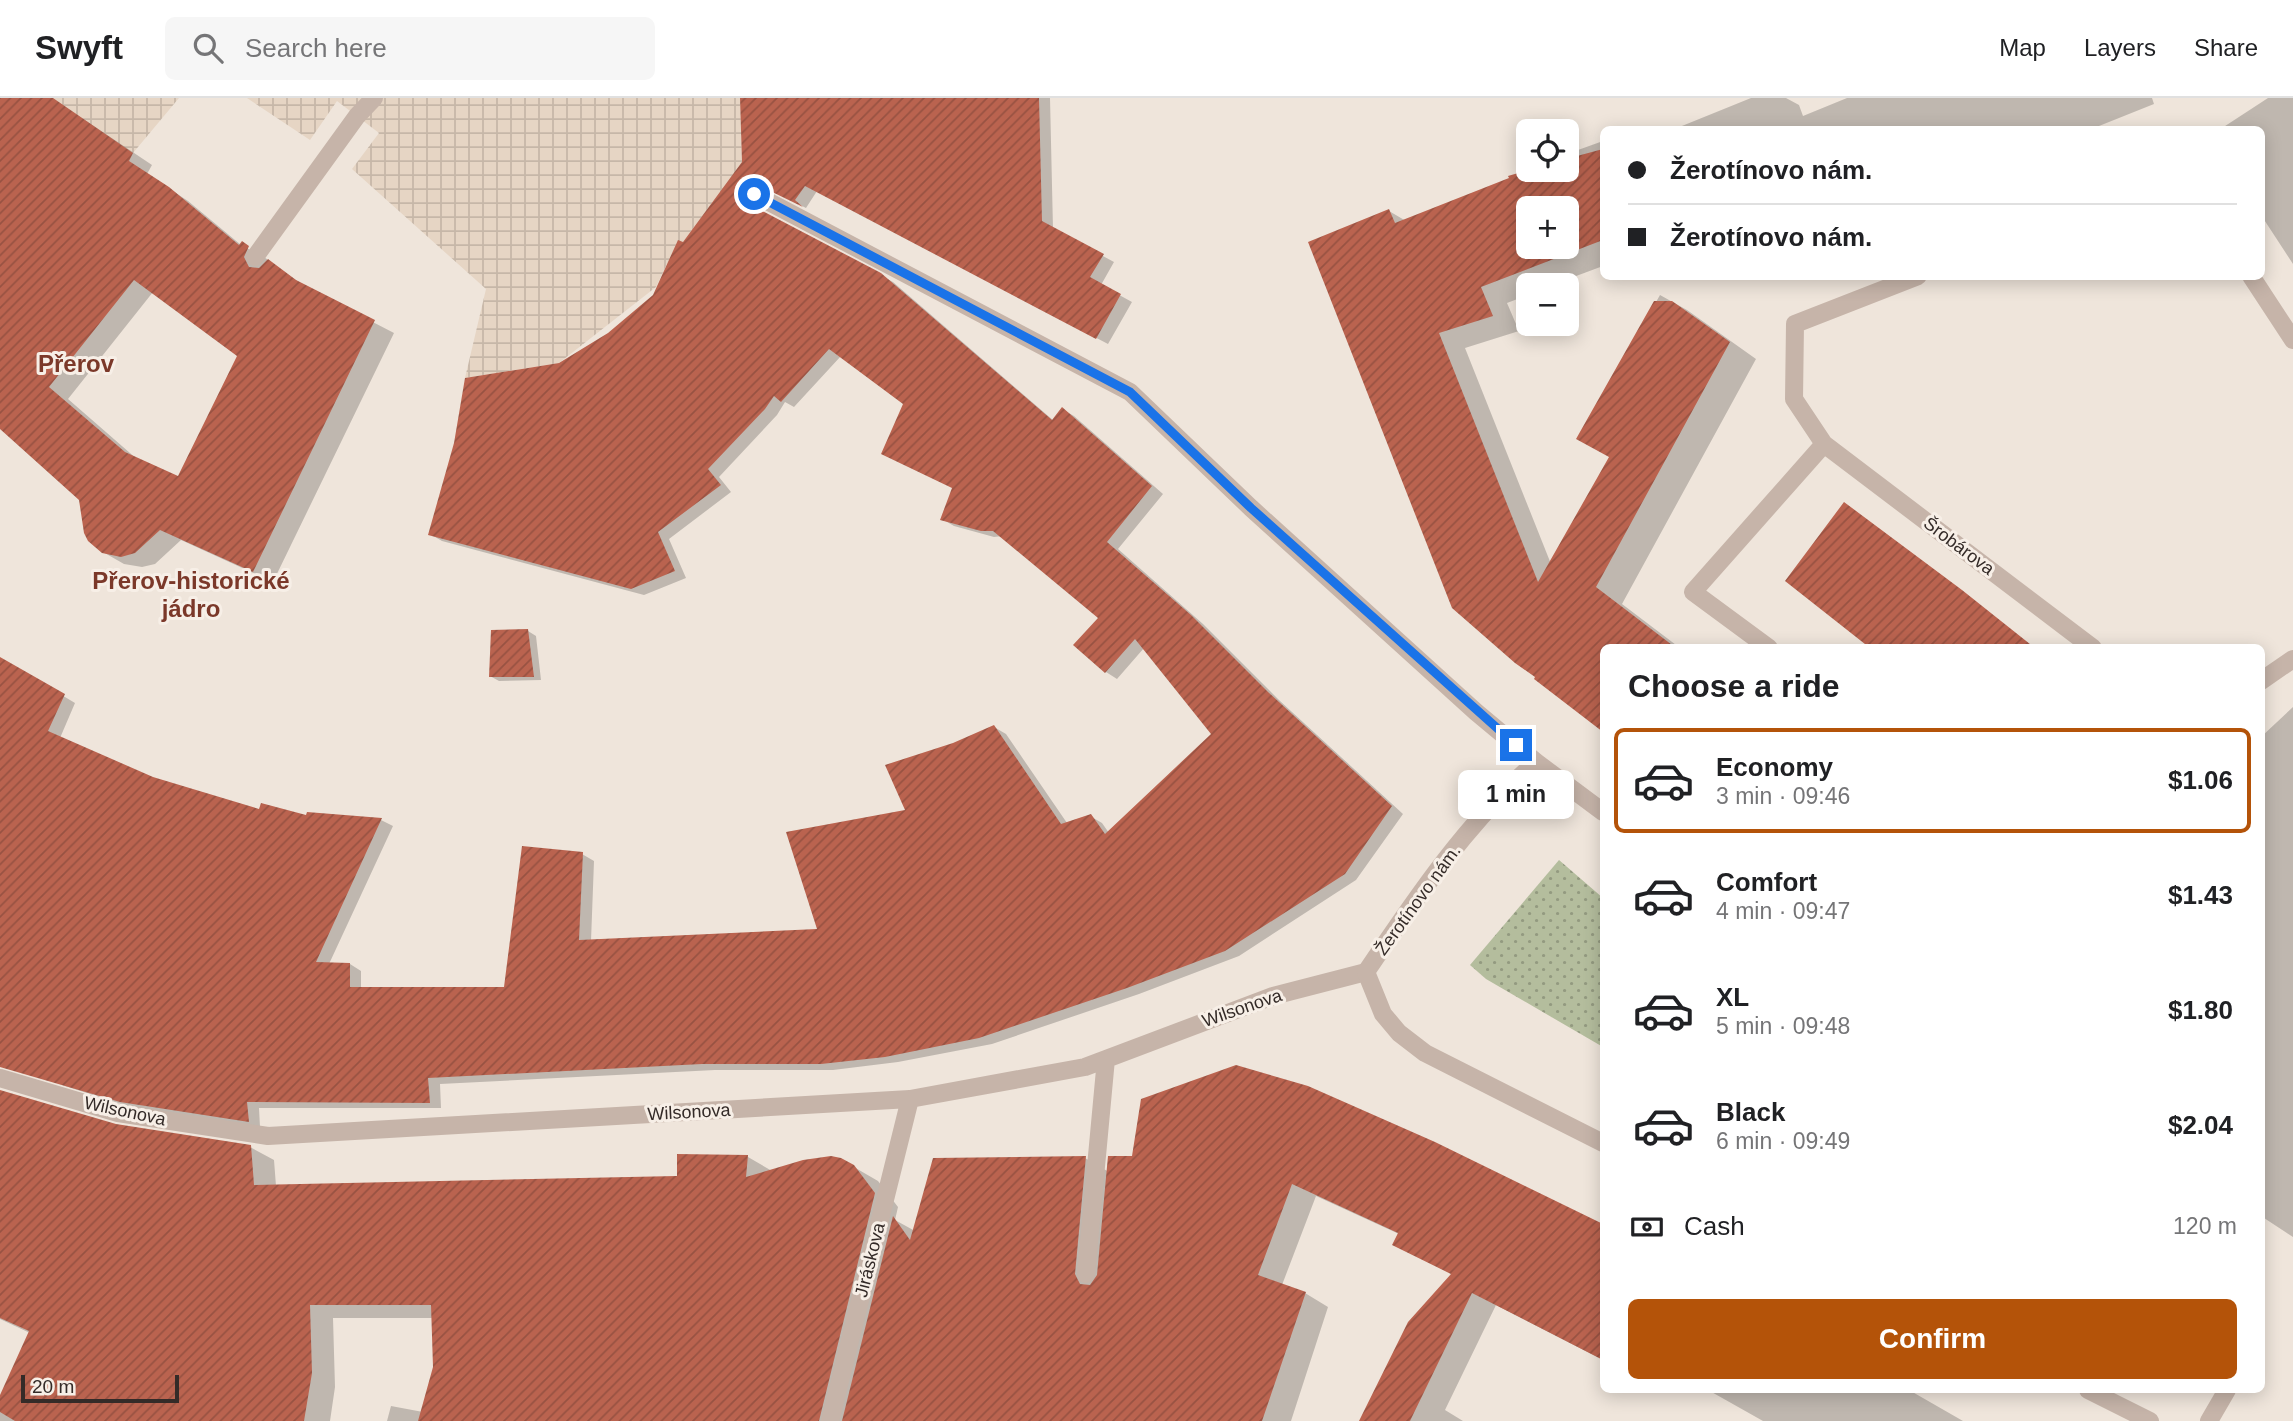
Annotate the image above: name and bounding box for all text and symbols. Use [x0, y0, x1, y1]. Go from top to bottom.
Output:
search box [165, 17, 655, 80]
text: Swyft [35, 29, 123, 66]
icon: search [189, 29, 227, 67]
text: Search here [245, 33, 387, 63]
text: Map [1999, 34, 2046, 61]
text: Layers [2084, 34, 2156, 61]
text: Share [2194, 34, 2258, 61]
map controls [1516, 119, 1579, 336]
button: locate [1516, 119, 1579, 182]
text: Žerotínovo nám. [1670, 155, 1872, 185]
route start [738, 178, 770, 210]
button: + [1516, 196, 1579, 259]
text: Žerotínovo nám. [1670, 222, 1872, 252]
button: − [1516, 273, 1579, 336]
district label: Přerov [38, 350, 115, 377]
street label: Šrobárova [1920, 512, 2000, 580]
district label: Přerov-historické jádro [92, 567, 290, 622]
text: Choose a ride [1628, 668, 1840, 704]
route end [1500, 729, 1532, 761]
icon: car [1632, 749, 1695, 812]
text: Economy [1716, 752, 1833, 782]
text: $1.06 [2168, 765, 2233, 795]
callout: 1 min [1458, 770, 1574, 818]
text: 1 min [1486, 781, 1546, 807]
text: 3 min · 09:46 [1716, 783, 1850, 809]
street label: Žerotínovo nám. [1371, 841, 1465, 959]
icon: car [1632, 864, 1695, 927]
text: Comfort [1716, 867, 1817, 897]
text: $1.43 [2168, 880, 2233, 910]
text: 4 min · 09:47 [1716, 898, 1850, 924]
icon: car [1632, 979, 1695, 1042]
text: XL [1716, 982, 1749, 1012]
street label: Wilsonova [1199, 985, 1285, 1031]
text: $1.80 [2168, 995, 2233, 1025]
text: 5 min · 09:48 [1716, 1013, 1850, 1039]
street label: Wilsonova [82, 1093, 169, 1130]
icon: car [1632, 1094, 1695, 1157]
text: Black [1716, 1097, 1785, 1127]
street label: Wilsonova [647, 1100, 732, 1124]
text: $2.04 [2168, 1110, 2233, 1140]
text: 6 min · 09:49 [1716, 1128, 1850, 1154]
icon: cash [1628, 1208, 1666, 1246]
text: Cash [1684, 1211, 1745, 1241]
text: 120 m [2173, 1213, 2237, 1239]
street label: Jiráskova [851, 1220, 889, 1299]
button: Confirm [1628, 1299, 2237, 1379]
scale bar [21, 1372, 178, 1404]
text: 20 m [32, 1376, 74, 1397]

